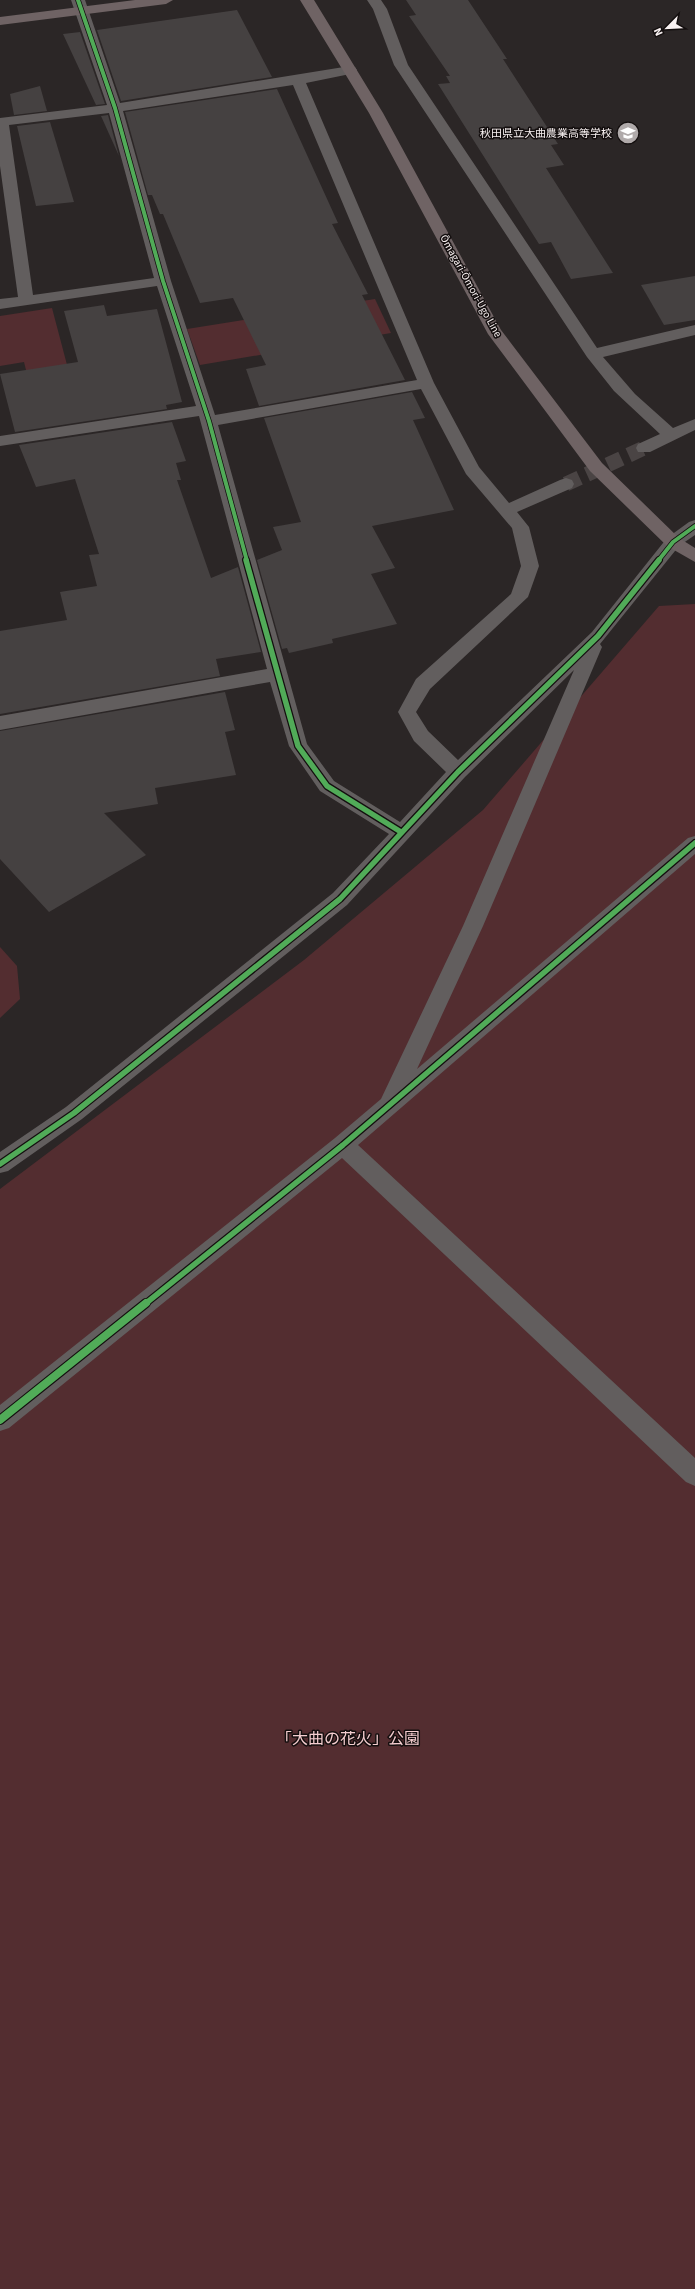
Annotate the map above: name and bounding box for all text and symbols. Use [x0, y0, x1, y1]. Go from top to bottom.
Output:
north arrow [647, 8, 687, 48]
text: N [650, 25, 667, 38]
school or university icon: 秋田県立大曲農業高等学校 [615, 120, 641, 146]
place label: 秋田県立大曲農業高等学校 [480, 126, 612, 141]
street label: Ōmagari-Ōmori-Ugo Line [437, 232, 506, 340]
park label: 「大曲の花火」公園 [276, 1728, 420, 1750]

